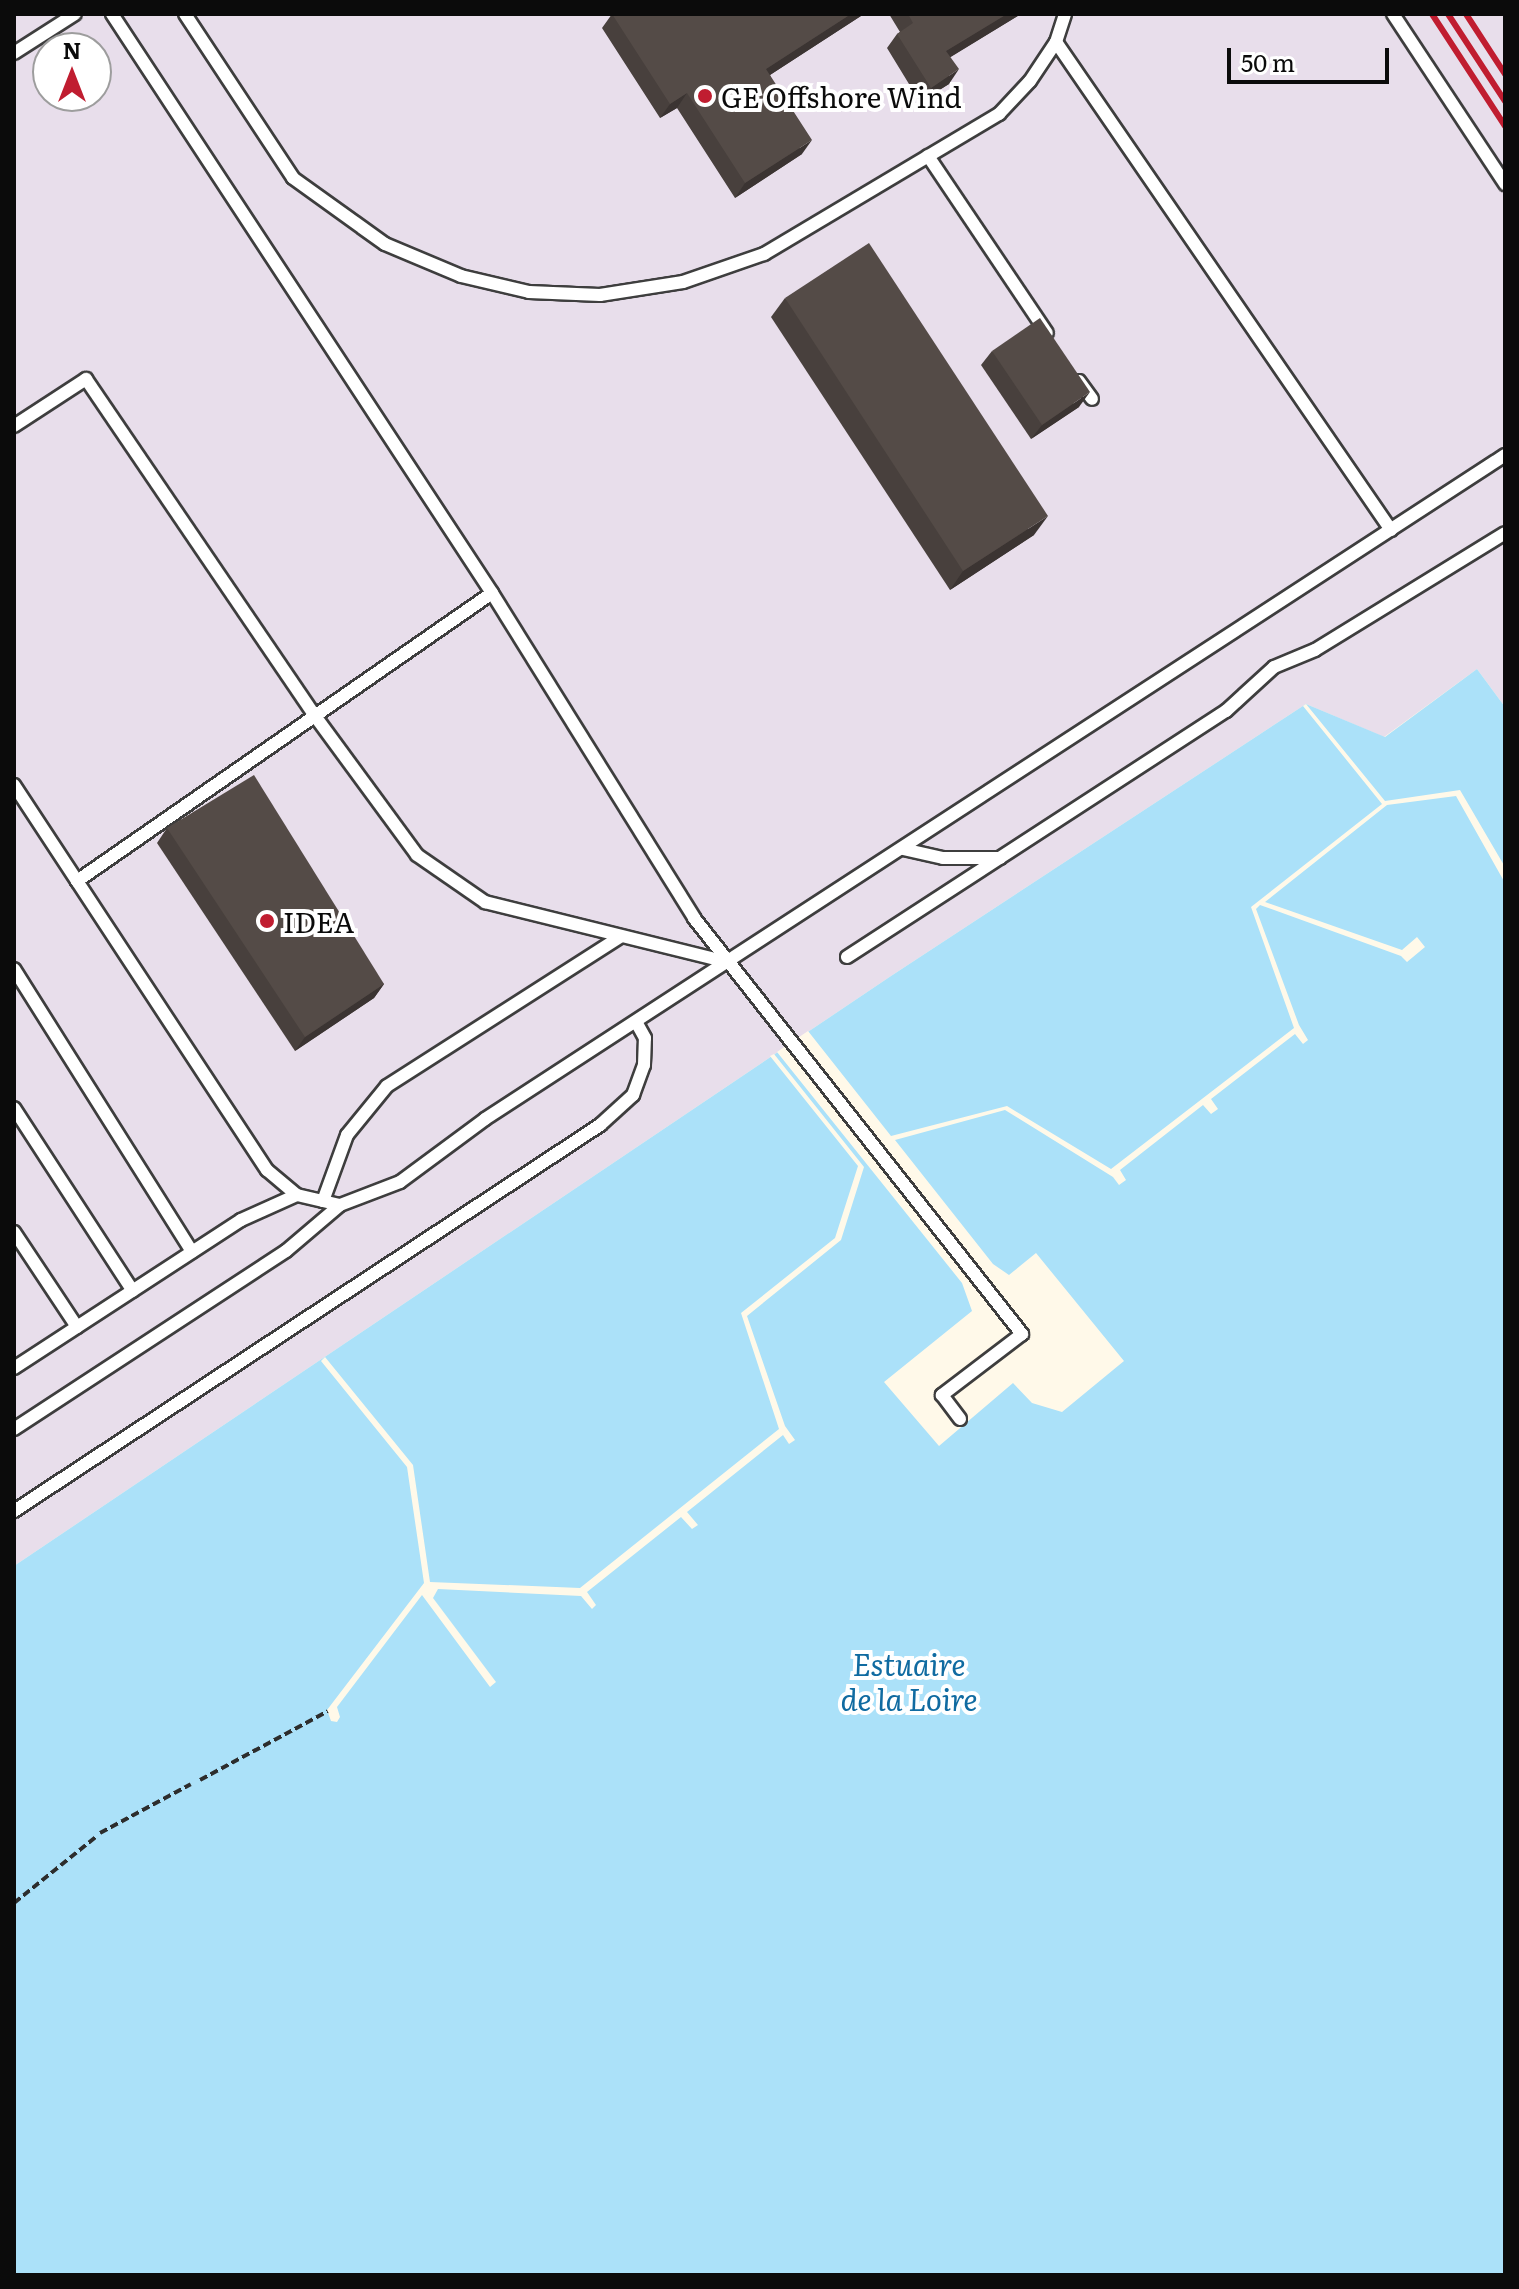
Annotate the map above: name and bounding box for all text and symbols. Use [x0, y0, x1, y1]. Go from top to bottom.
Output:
north arrow [32, 32, 112, 112]
scale bar [1231, 32, 1393, 82]
text: N [63, 33, 81, 66]
text: 50 m [1241, 44, 1295, 79]
place label: GE Offshore Wind [721, 79, 962, 113]
marker: GE Offshore Wind [696, 87, 714, 105]
place label: IDEA [283, 904, 354, 938]
marker: IDEA [258, 912, 276, 930]
water label: Estuaire de la Loire [840, 1645, 978, 1716]

